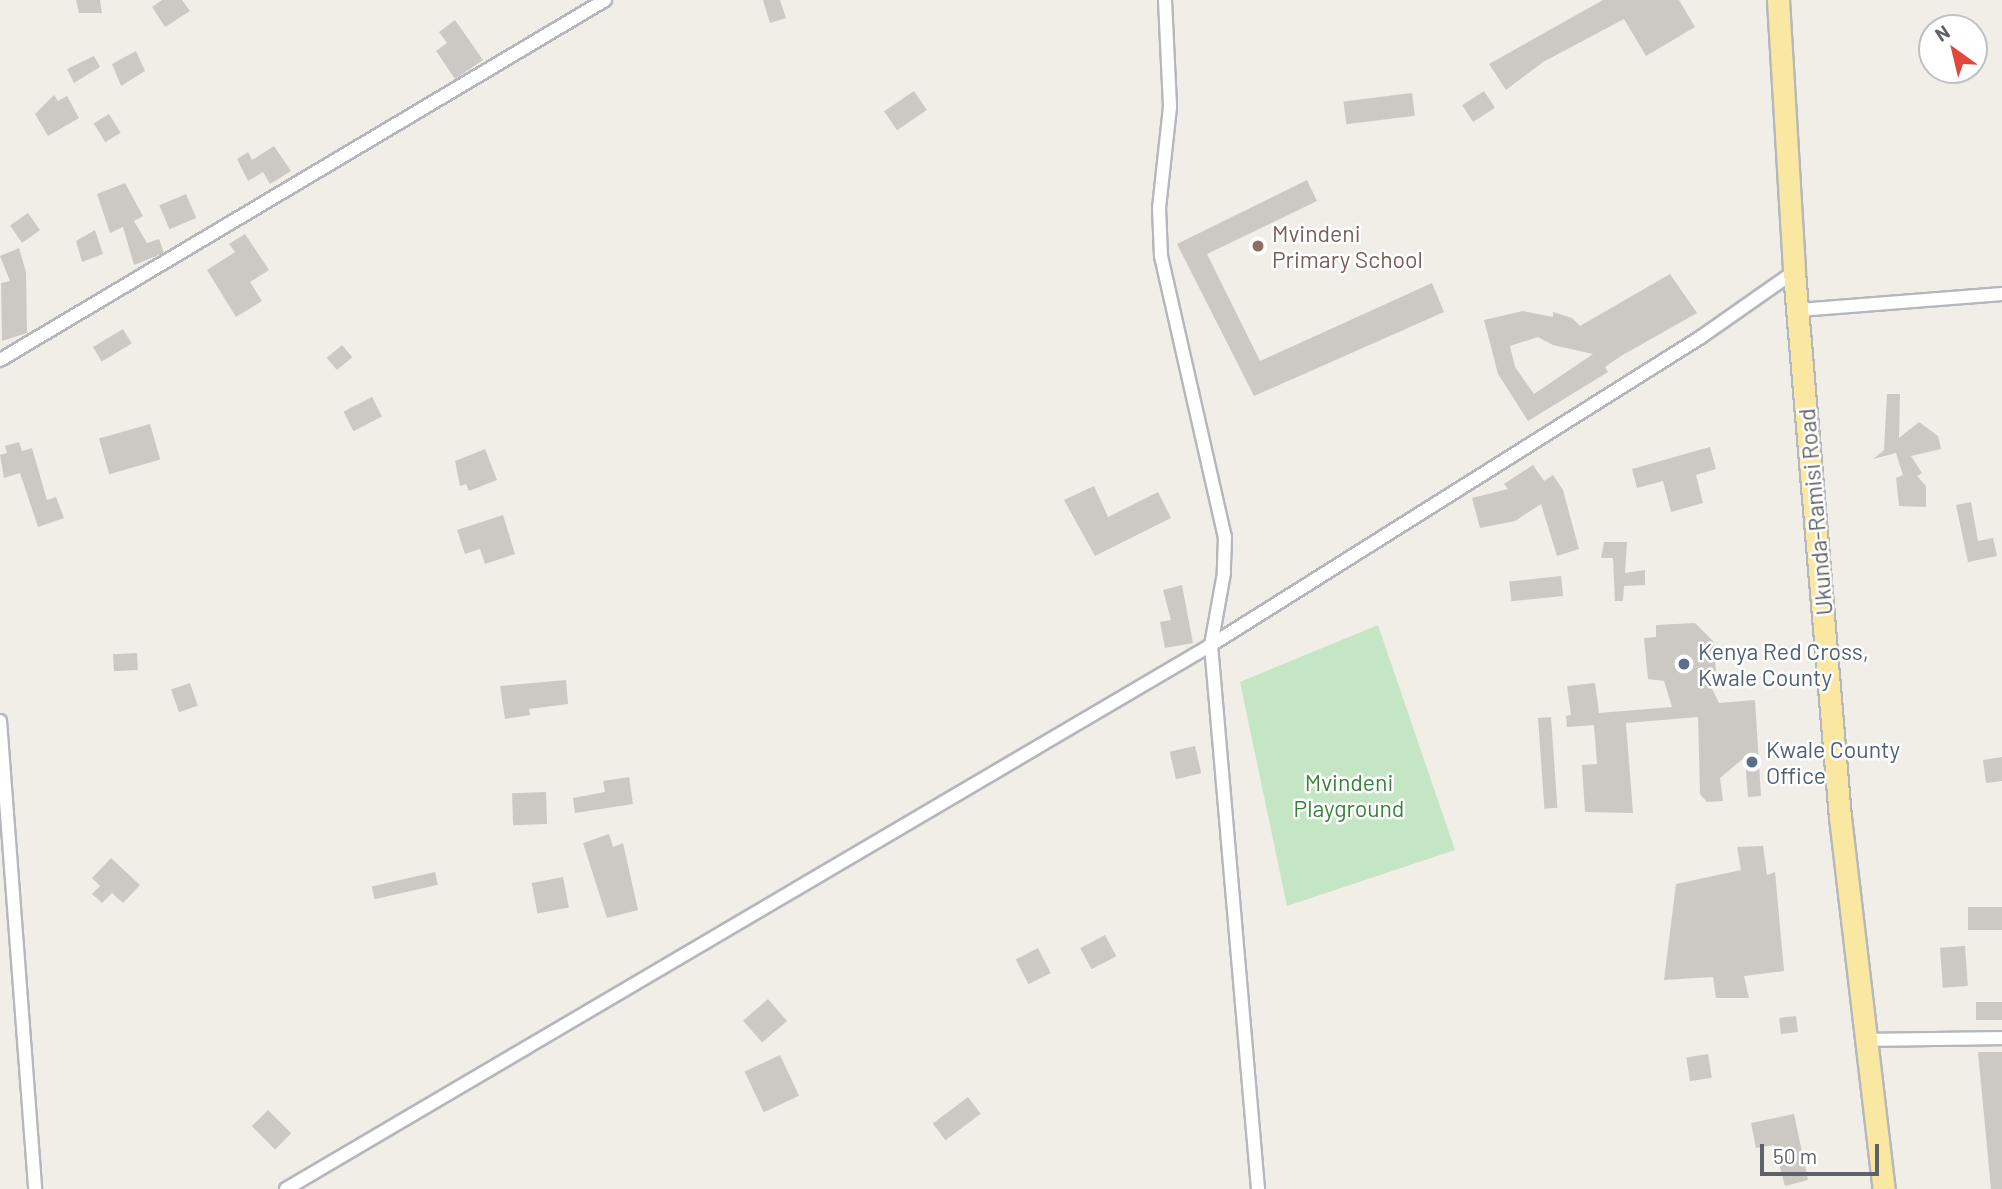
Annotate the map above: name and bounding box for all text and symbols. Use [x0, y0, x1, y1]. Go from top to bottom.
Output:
north arrow [1918, 14, 1988, 84]
text: N [1930, 20, 1954, 46]
place label: Mvindeni Primary School [1272, 219, 1423, 273]
marker: Mvindeni Primary School [1250, 238, 1266, 254]
street label: Ukunda-Ramisi Road [1792, 407, 1838, 617]
place label: Kenya Red Cross, Kwale County [1698, 637, 1869, 691]
marker: Kenya Red Cross, Kwale County [1676, 656, 1692, 672]
place label: Kwale County Office [1766, 735, 1900, 789]
marker: Kwale County Office [1744, 754, 1760, 770]
park label: Mvindeni Playground [1294, 768, 1404, 822]
scale bar [1764, 1130, 1883, 1174]
text: 50 m [1773, 1143, 1817, 1168]

